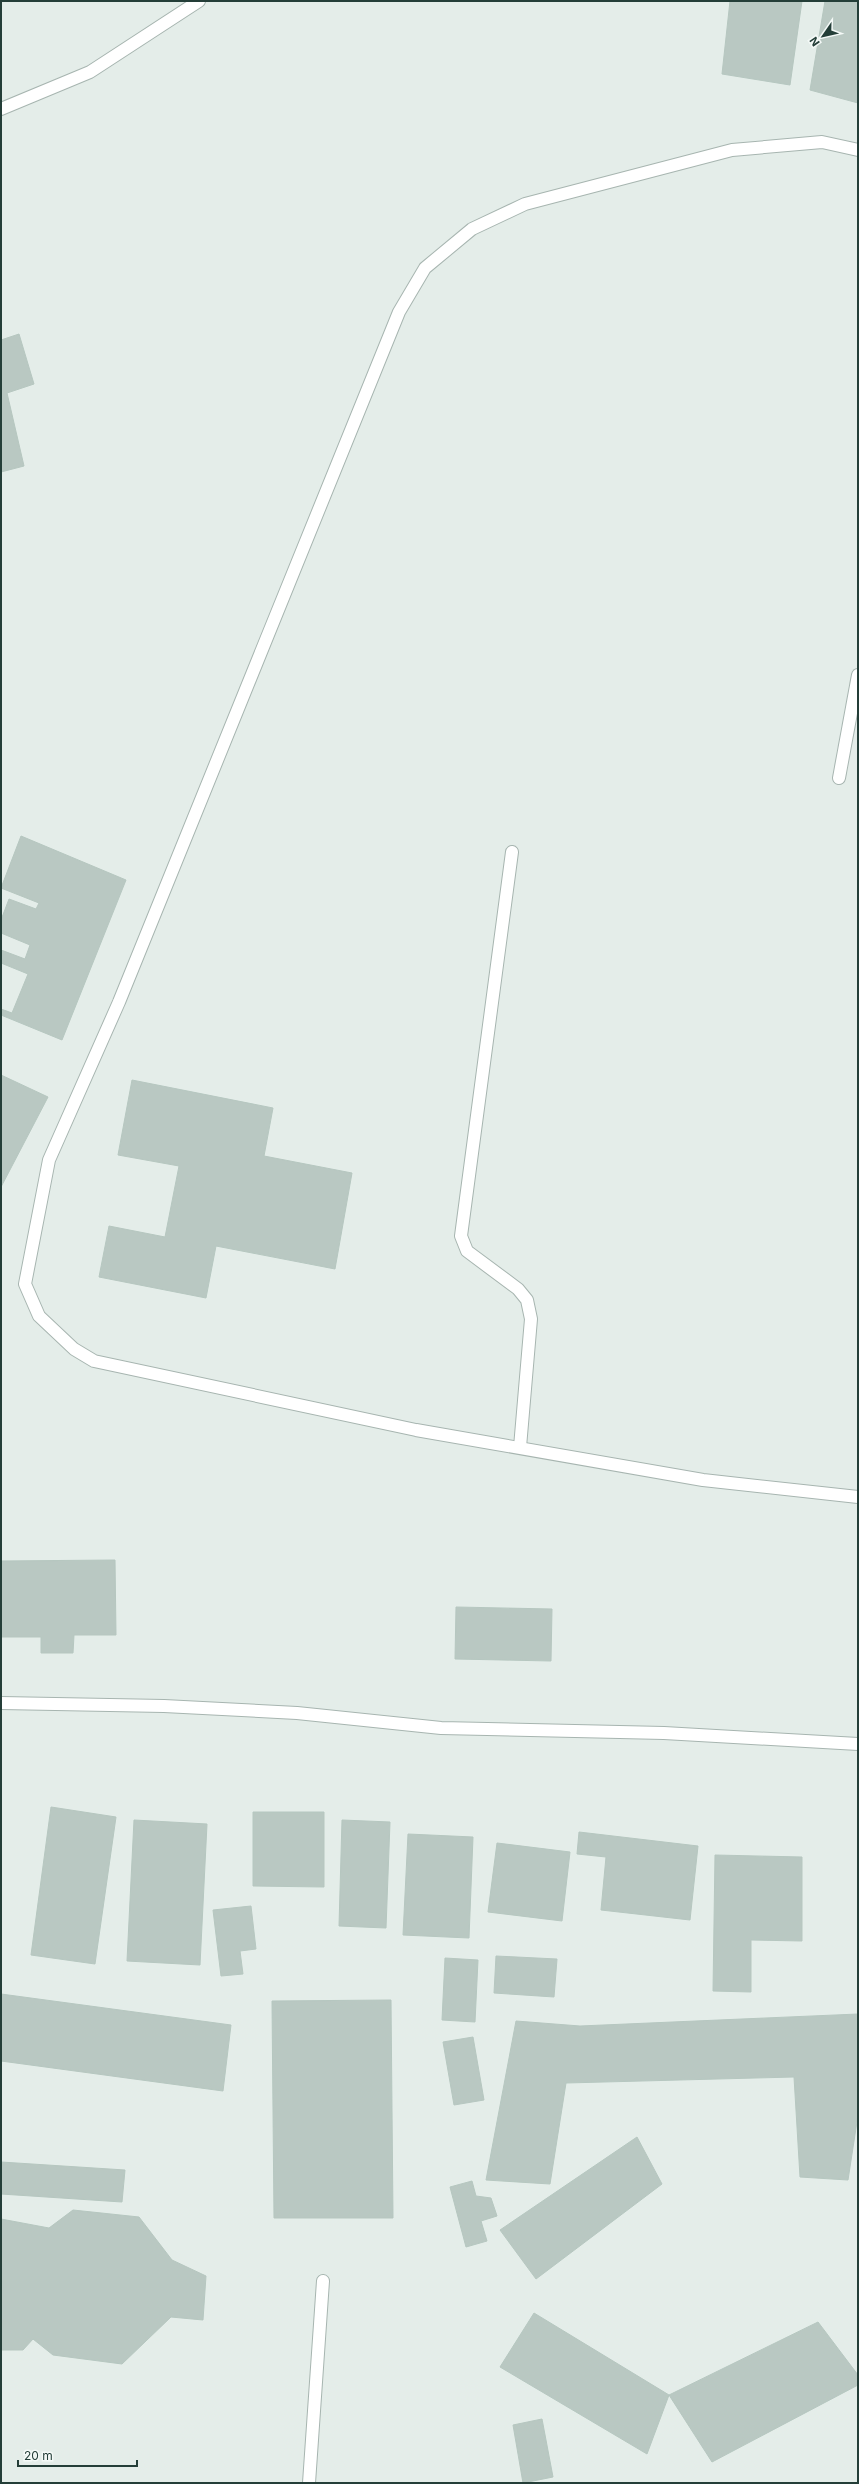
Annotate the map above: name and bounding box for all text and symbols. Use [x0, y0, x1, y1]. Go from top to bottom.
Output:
north arrow [803, 16, 843, 56]
text: N [807, 34, 823, 49]
scale bar [18, 2442, 137, 2468]
text: 20 m [24, 2448, 53, 2463]

